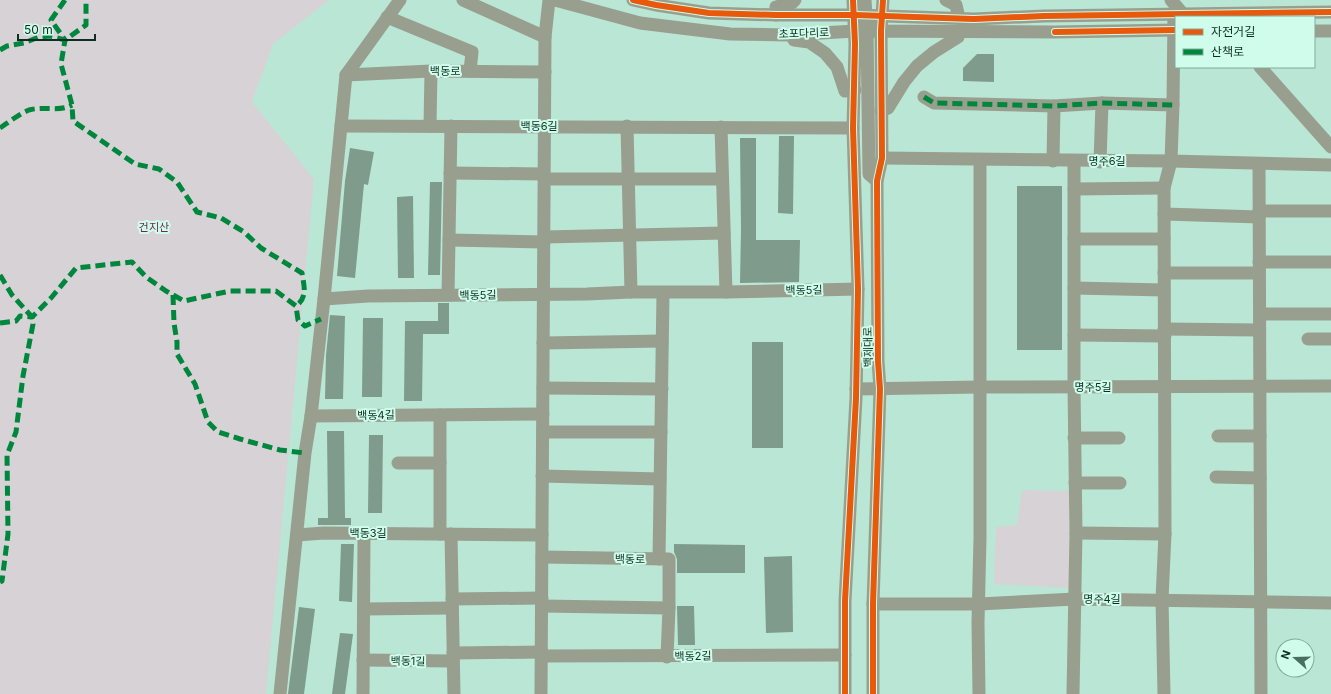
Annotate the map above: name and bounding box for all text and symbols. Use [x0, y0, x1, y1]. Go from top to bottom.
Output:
scale bar [18, 16, 95, 42]
legend [1175, 16, 1315, 68]
text: 50 m [24, 22, 53, 37]
text: 자전거길 [1211, 24, 1255, 39]
street label: 초포다리로 [778, 25, 830, 41]
text: 산책로 [1211, 44, 1244, 59]
street label: 백동로 [430, 64, 460, 78]
street label: 백동6길 [520, 119, 558, 133]
street label: 명주6길 [1088, 154, 1126, 168]
park label: 건지산 [139, 220, 169, 234]
street label: 백동5길 [785, 283, 823, 297]
street label: 백동5길 [459, 288, 497, 302]
street label: 백제대로 [861, 327, 875, 367]
street label: 명주5길 [1074, 380, 1112, 394]
street label: 백동4길 [357, 408, 395, 422]
street label: 백동3길 [349, 526, 387, 540]
street label: 백동로 [615, 552, 645, 566]
street label: 명주4길 [1083, 592, 1121, 606]
north arrow [1275, 638, 1315, 678]
text: N [1278, 648, 1294, 661]
street label: 백동2길 [674, 649, 712, 663]
street label: 백동1길 [390, 654, 426, 668]

